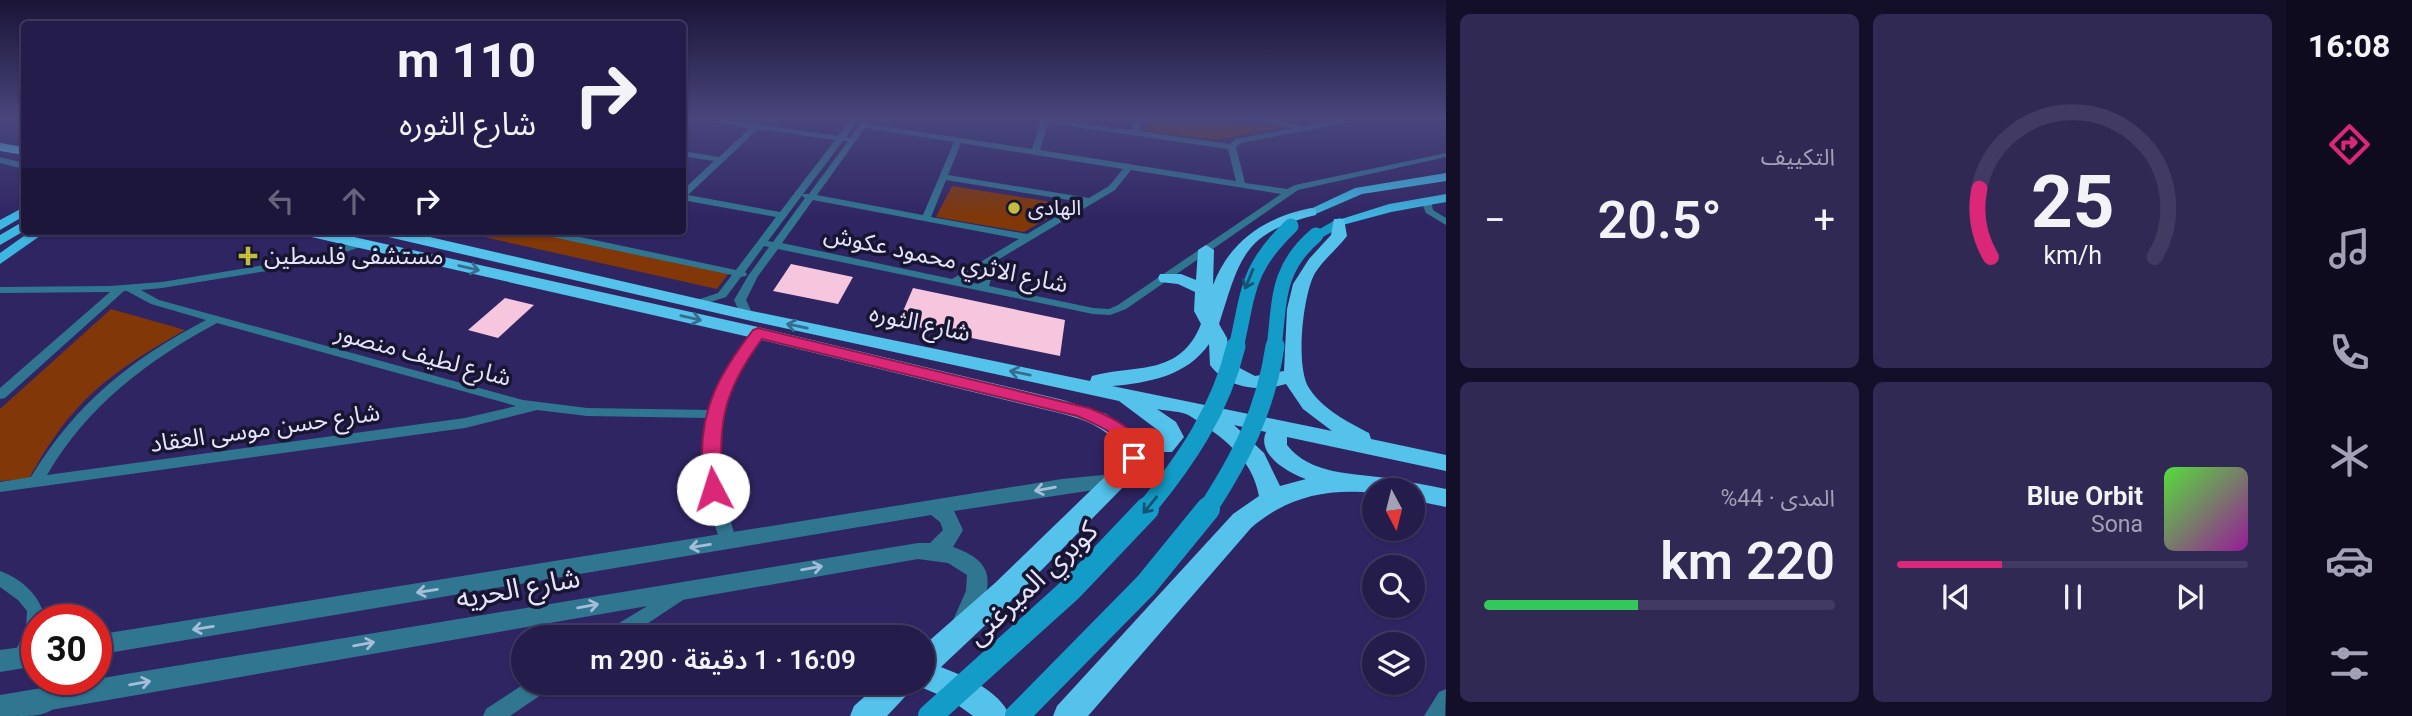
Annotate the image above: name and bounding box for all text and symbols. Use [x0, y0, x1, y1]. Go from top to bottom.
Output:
text: 16:08 [2308, 27, 2390, 65]
text: 110 m [397, 32, 536, 89]
icon: right [560, 49, 651, 140]
text: شارع الثوره [399, 105, 536, 143]
icon: directions [2325, 120, 2374, 169]
text: التكييف [1761, 144, 1835, 171]
text: 25 [2031, 159, 2114, 245]
icon: left [262, 182, 300, 220]
icon: ahead [335, 182, 373, 220]
icon: right [408, 182, 446, 220]
text: 20.5° [1598, 190, 1722, 251]
place label: الهادى [1028, 196, 1081, 220]
text: − [1484, 198, 1506, 242]
text: + [1813, 198, 1835, 242]
marker: الهادى [1006, 200, 1022, 216]
street label: شارع الاثري محمود عكوش [821, 219, 1070, 303]
icon: music [2325, 224, 2374, 273]
text: km/h [2043, 241, 2102, 270]
place label: مستشفى فلسطين [264, 242, 444, 270]
marker: مستشفى فلسطين [238, 246, 258, 266]
one-way arrow [457, 261, 480, 275]
one-way arrow [1242, 267, 1255, 289]
street label: شارع الثوره [866, 299, 973, 350]
one-way arrow [679, 312, 702, 325]
street label: شارع لطيف منصور [330, 318, 514, 395]
one-way arrow [786, 318, 809, 332]
icon: phone [2325, 328, 2374, 377]
one-way arrow [1009, 365, 1032, 379]
street label: شارع حسن موسى العقاد [148, 398, 382, 461]
pin [1104, 428, 1164, 488]
icon: climate [2325, 432, 2374, 481]
icon: arrive [1115, 439, 1153, 477]
position arrow [676, 452, 750, 526]
north arrow [1362, 478, 1424, 541]
map controls [1362, 478, 1425, 695]
text: Blue Orbit [2027, 481, 2143, 511]
one-way arrow [1034, 483, 1057, 496]
text: المدى · 44% [1720, 485, 1835, 512]
one-way arrow [1142, 496, 1157, 514]
text: Sona [2091, 511, 2143, 538]
street label: كوبري الميرغنى [960, 514, 1108, 655]
text: 220 km [1660, 531, 1835, 592]
icon: car [2325, 536, 2374, 585]
one-way arrow [689, 540, 712, 553]
button: search [1362, 555, 1425, 618]
street label: شارع الحريه [453, 561, 583, 619]
one-way arrow [801, 561, 823, 574]
icon: previous [1937, 578, 1975, 616]
icon: pause [2054, 578, 2092, 616]
icon: next [2171, 578, 2209, 616]
one-way arrow [416, 585, 439, 598]
one-way arrow [576, 599, 599, 612]
speed limit sign: 30 [21, 604, 112, 695]
one-way arrow [192, 622, 214, 635]
button: layers [1362, 632, 1425, 695]
one-way arrow [352, 637, 375, 650]
icon: filters [2325, 639, 2374, 688]
text: 16:09 · 1 دقيقة · 290 m [590, 645, 856, 675]
one-way arrow [128, 676, 151, 689]

